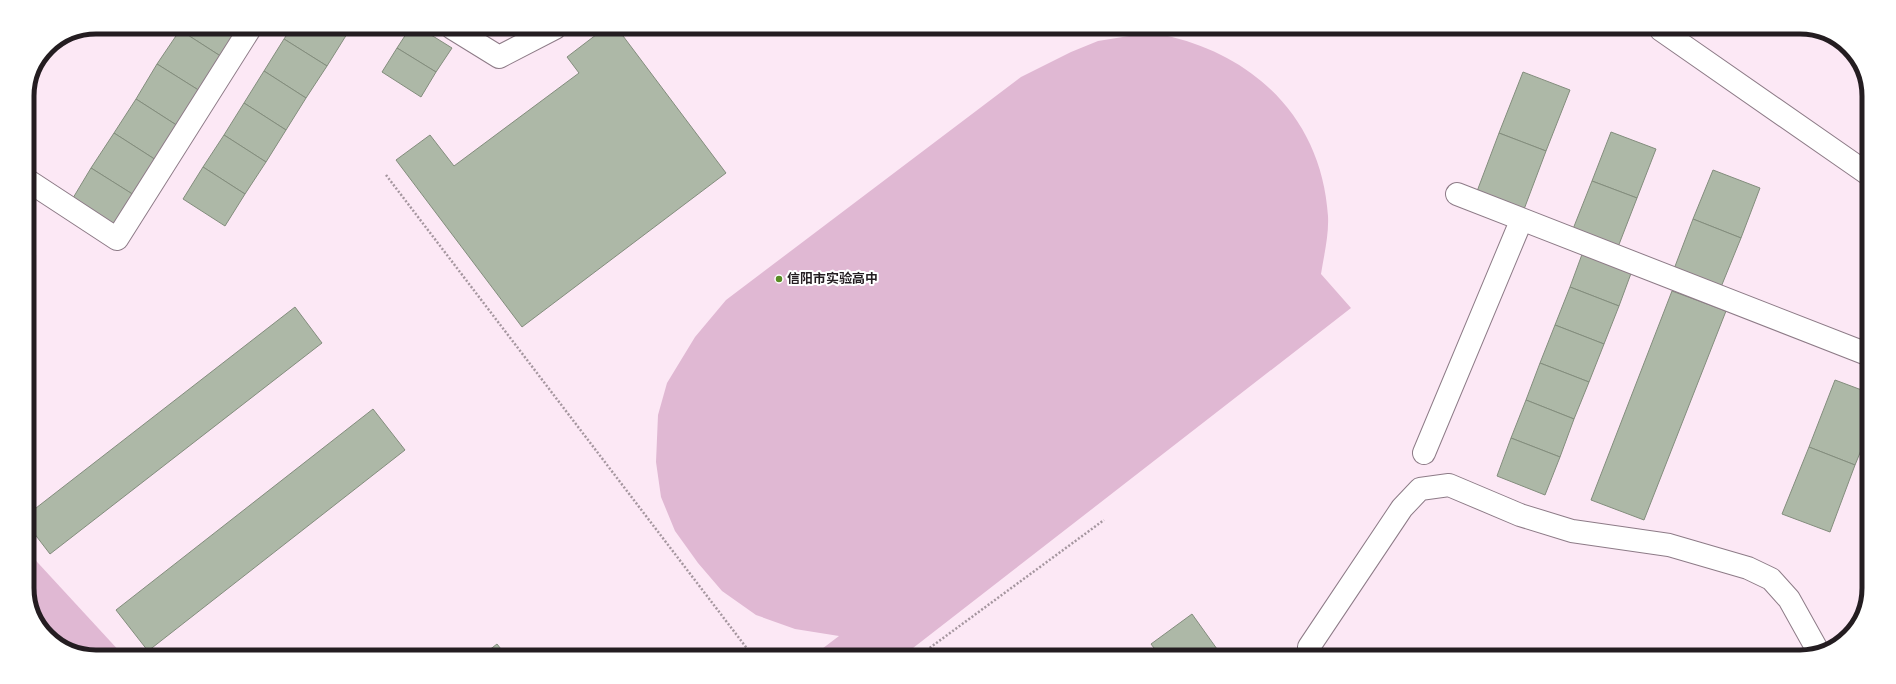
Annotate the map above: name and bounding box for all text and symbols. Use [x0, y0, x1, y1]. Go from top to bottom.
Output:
place label: 信阳市实验高中 [787, 270, 878, 288]
marker: 信阳市实验高中 [774, 274, 784, 284]

